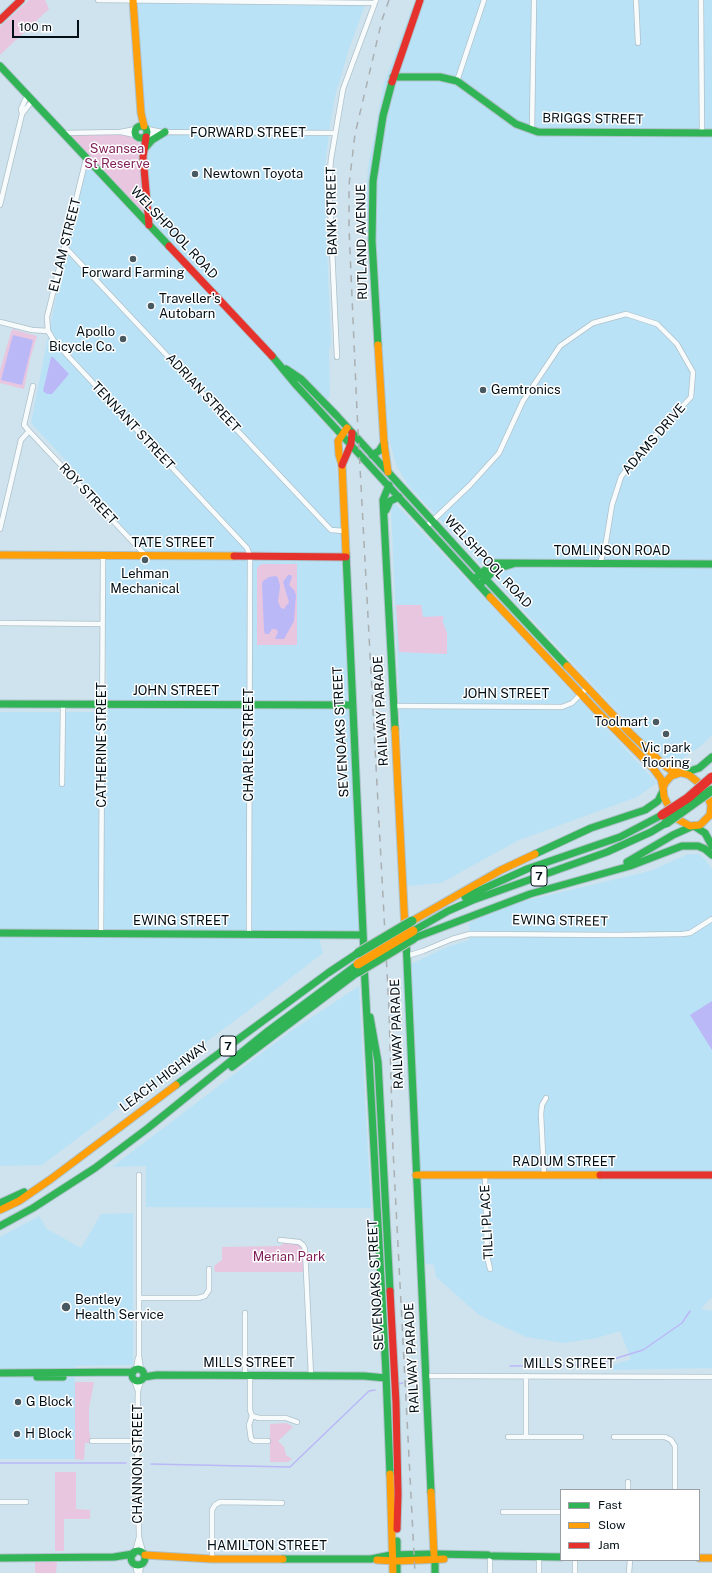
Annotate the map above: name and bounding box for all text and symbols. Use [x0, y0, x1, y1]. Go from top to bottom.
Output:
scale bar [14, 12, 81, 38]
text: 100 m [19, 20, 52, 34]
street label: BRIGGS STREET [542, 110, 644, 128]
street label: FORWARD STREET [190, 125, 306, 141]
park label: Swansea St Reserve [84, 141, 150, 172]
place label: Newtown Toyota [203, 166, 303, 182]
street label: BANK STREET [323, 166, 341, 256]
marker: Newtown Toyota [190, 169, 200, 179]
street label: WELSHPOOL ROAD [127, 183, 221, 283]
street label: RUTLAND AVENUE [353, 184, 371, 300]
street label: ELLAM STREET [46, 196, 84, 294]
marker: Forward Farming [128, 254, 138, 264]
place label: Forward Farming [81, 265, 185, 281]
place label: Traveller's Autobarn [159, 291, 221, 322]
marker: Traveller's Autobarn [146, 301, 156, 311]
place label: Apollo Bicycle Co. [49, 324, 115, 355]
marker: Apollo Bicycle Co. [118, 334, 128, 344]
street label: ADRIAN STREET [162, 350, 244, 436]
street label: TENNANT STREET [88, 379, 178, 473]
place label: Gemtronics [491, 382, 561, 398]
marker: Gemtronics [478, 385, 488, 395]
street label: ADAMS DRIVE [619, 400, 689, 478]
street label: ROY STREET [56, 460, 120, 528]
street label: WELSHPOOL ROAD [441, 512, 535, 612]
street label: TATE STREET [132, 535, 214, 551]
street label: TOMLINSON ROAD [554, 543, 670, 559]
marker: Lehman Mechanical [140, 555, 150, 565]
place label: Lehman Mechanical [110, 566, 180, 597]
street label: RAILWAY PARADE [370, 655, 392, 767]
street label: SEVENOAKS STREET [330, 666, 352, 798]
street label: CATHERINE STREET [94, 682, 110, 808]
street label: JOHN STREET [133, 683, 219, 699]
street label: JOHN STREET [463, 686, 549, 702]
street label: CHARLES STREET [241, 688, 257, 802]
place label: Toolmart [594, 714, 648, 730]
marker: Toolmart [651, 717, 661, 727]
marker: Vic park flooring [661, 729, 671, 739]
place label: Vic park flooring [641, 740, 691, 771]
road number: 7 [531, 866, 547, 886]
street label: EWING STREET [512, 912, 608, 930]
street label: EWING STREET [133, 913, 229, 929]
street label: RAILWAY PARADE [387, 978, 407, 1090]
road number: 7 [220, 1036, 236, 1056]
street label: LEACH HIGHWAY [117, 1039, 211, 1115]
street label: RADIUM STREET [512, 1154, 616, 1170]
street label: TILLI PLACE [477, 1184, 497, 1260]
street label: SEVENOAKS STREET [365, 1219, 387, 1351]
park label: Merian Park [253, 1249, 325, 1265]
place label: Bentley Health Service [75, 1292, 164, 1323]
marker: Bentley Health Service [60, 1301, 72, 1313]
street label: RAILWAY PARADE [401, 1302, 423, 1414]
street label: MILLS STREET [203, 1355, 295, 1371]
street label: MILLS STREET [523, 1356, 615, 1372]
place label: G Block [26, 1394, 73, 1410]
marker: G Block [13, 1397, 23, 1407]
street label: CHANNON STREET [130, 1404, 146, 1524]
place label: H Block [25, 1426, 72, 1442]
marker: H Block [12, 1429, 22, 1439]
legend [560, 1489, 700, 1561]
text: Fast [598, 1498, 622, 1512]
text: Slow [598, 1518, 625, 1532]
street label: HAMILTON STREET [207, 1538, 327, 1554]
text: Jam [598, 1538, 620, 1552]

